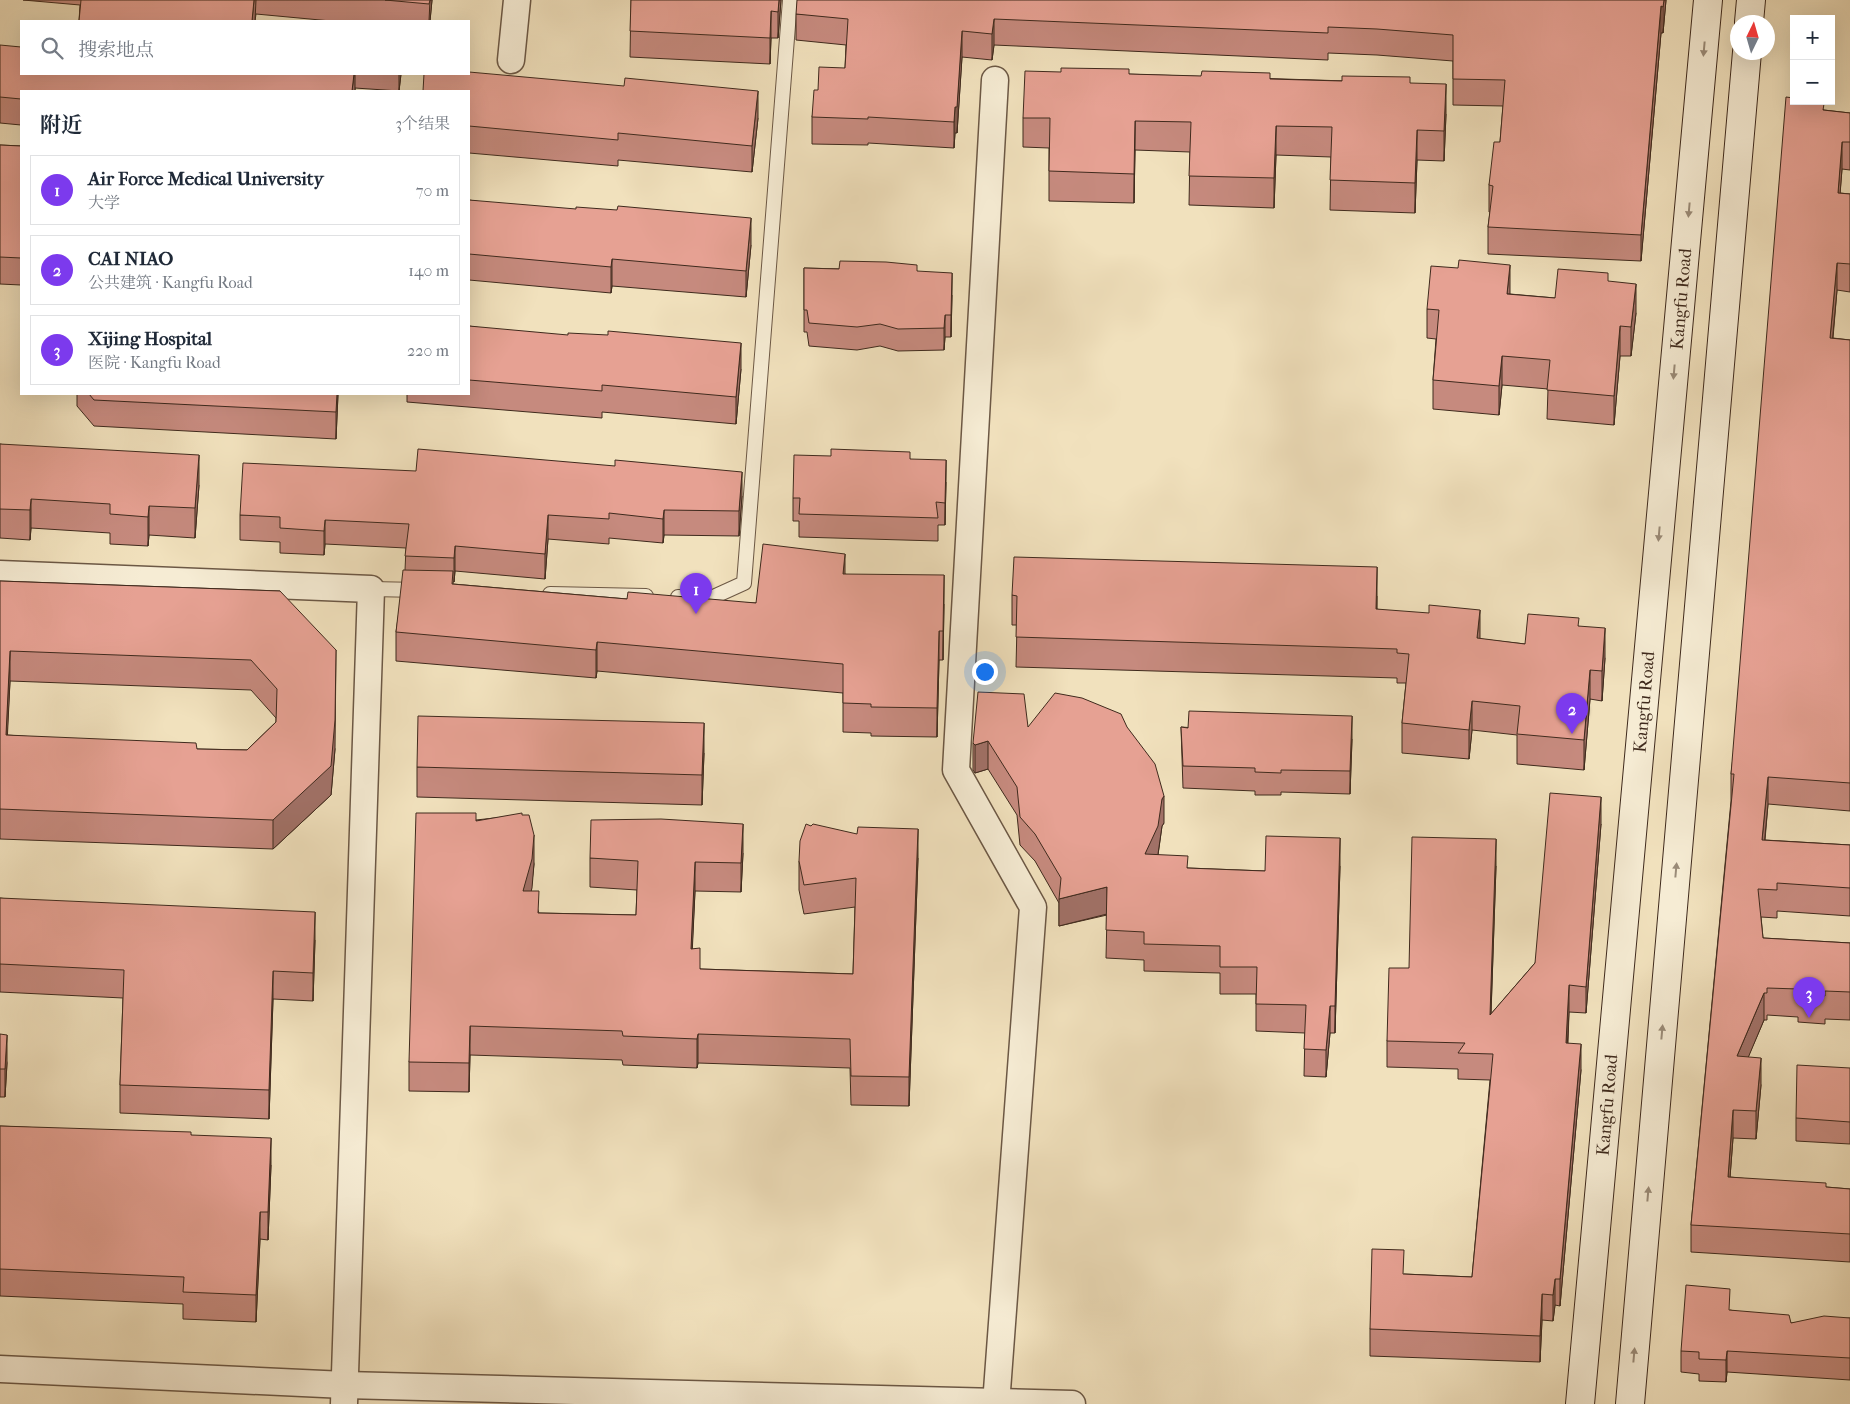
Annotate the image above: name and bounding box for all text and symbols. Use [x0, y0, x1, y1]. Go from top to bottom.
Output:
north arrow [1730, 15, 1775, 60]
map controls [1790, 15, 1835, 105]
button: + [1790, 15, 1835, 60]
search box [20, 20, 470, 75]
icon: search [38, 34, 66, 62]
text: 搜索地点 [78, 39, 154, 61]
one-way arrow [1699, 41, 1707, 57]
button: − [1790, 60, 1835, 105]
text: 附近 [40, 113, 82, 137]
text: 3个结果 [395, 114, 450, 133]
text: Air Force Medical University [88, 168, 324, 190]
text: 1 [54, 181, 60, 200]
text: 70 m [416, 181, 449, 200]
text: 大学 [88, 193, 120, 212]
one-way arrow [1685, 203, 1693, 219]
street label: Kangfu Road [1667, 247, 1696, 351]
text: CAI NIAO [88, 248, 173, 270]
text: 2 [53, 261, 61, 280]
text: 140 m [408, 261, 449, 280]
text: 公共建筑 · Kangfu Road [88, 273, 253, 292]
text: Xijing Hospital [88, 328, 212, 350]
text: 3 [54, 341, 60, 360]
text: 220 m [407, 341, 449, 360]
text: 医院 · Kangfu Road [88, 353, 221, 372]
one-way arrow [1670, 364, 1678, 380]
one-way arrow [1655, 526, 1663, 542]
pin: 1 [680, 573, 712, 614]
street label: Kangfu Road [1630, 650, 1659, 754]
your location [972, 659, 998, 685]
pin: 2 [1556, 693, 1588, 734]
one-way arrow [1672, 861, 1680, 877]
pin: 3 [1793, 977, 1825, 1018]
one-way arrow [1658, 1023, 1666, 1039]
street label: Kangfu Road [1593, 1053, 1622, 1157]
one-way arrow [1644, 1185, 1652, 1201]
one-way arrow [1630, 1347, 1638, 1363]

